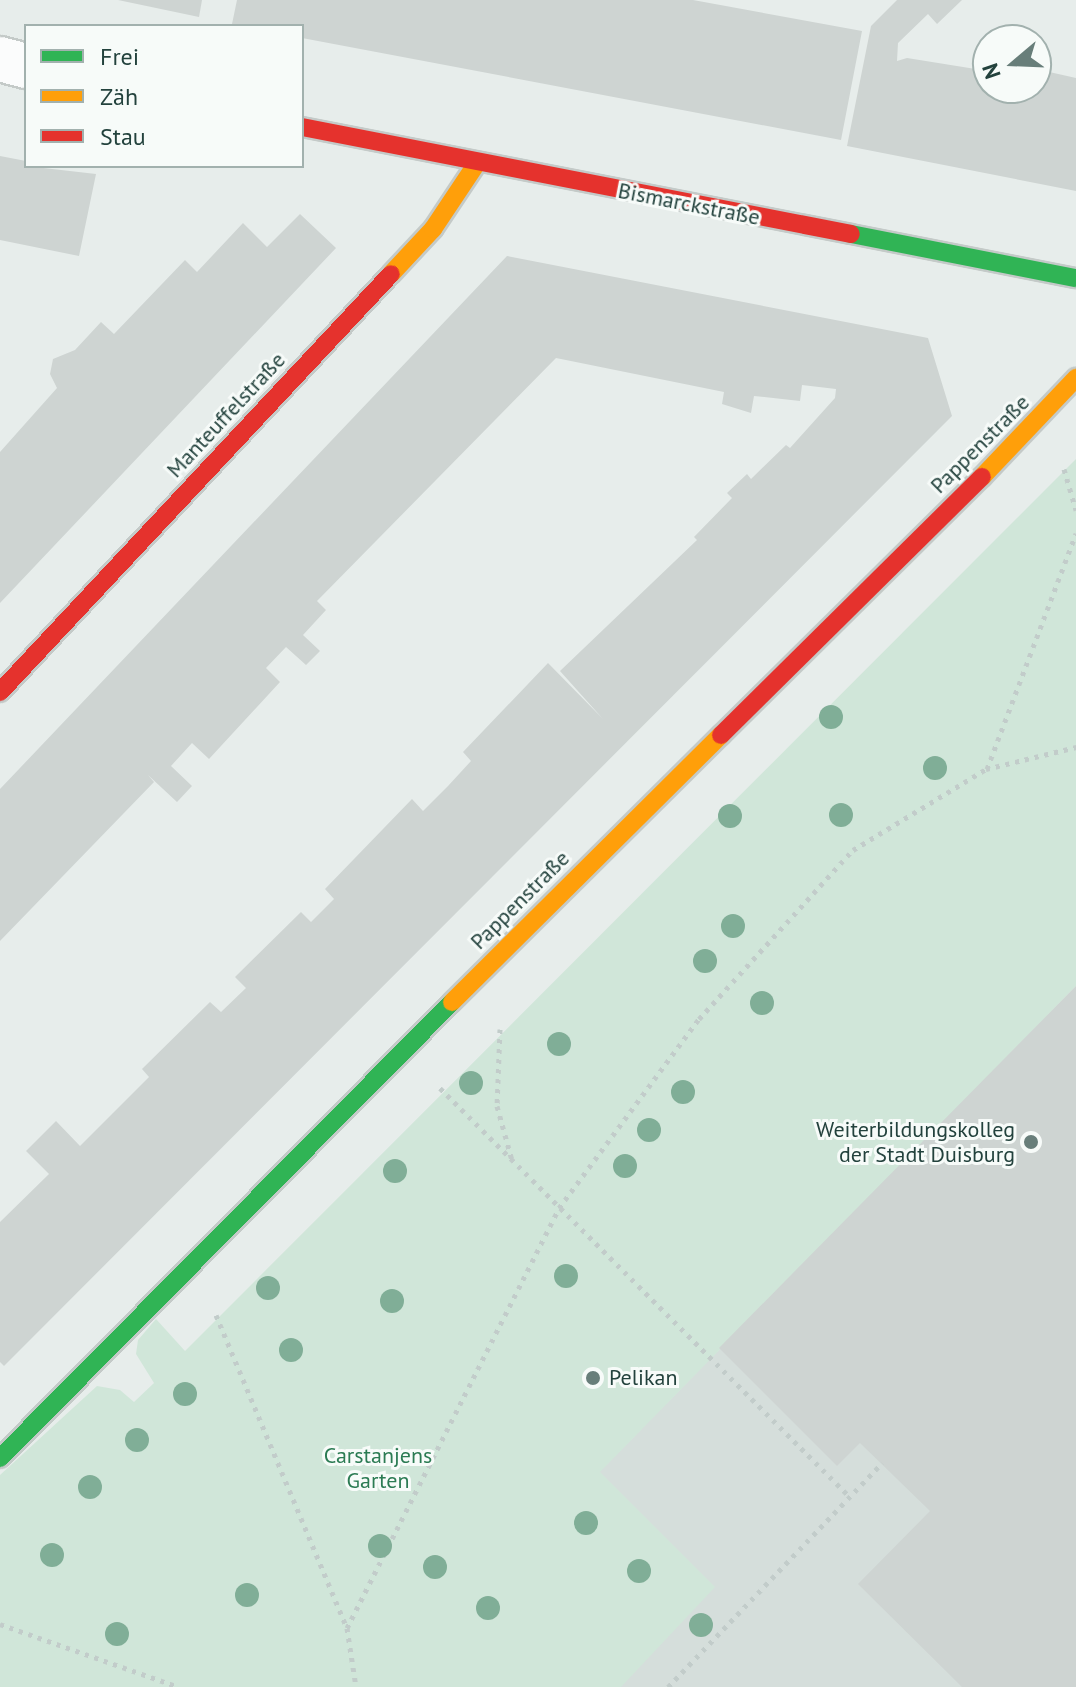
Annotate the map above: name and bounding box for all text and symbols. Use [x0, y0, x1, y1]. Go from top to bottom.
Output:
legend [24, 24, 304, 168]
north arrow [972, 24, 1052, 104]
text: Frei [100, 41, 139, 72]
text: N [976, 60, 1007, 83]
text: Zäh [100, 81, 138, 112]
text: Stau [100, 121, 146, 152]
street label: Bismarckstraße [616, 177, 762, 231]
street label: Manteuffelstraße [161, 347, 291, 483]
street label: Pappenstraße [925, 389, 1035, 499]
street label: Pappenstraße [465, 845, 575, 955]
place label: Weiterbildungskolleg der Stadt Duisburg [816, 1116, 1015, 1168]
marker: Weiterbildungskolleg der Stadt Duisburg [1022, 1133, 1040, 1151]
place label: Pelikan [609, 1365, 677, 1391]
marker: Pelikan [584, 1369, 602, 1387]
park label: Carstanjens Garten [324, 1442, 432, 1494]

